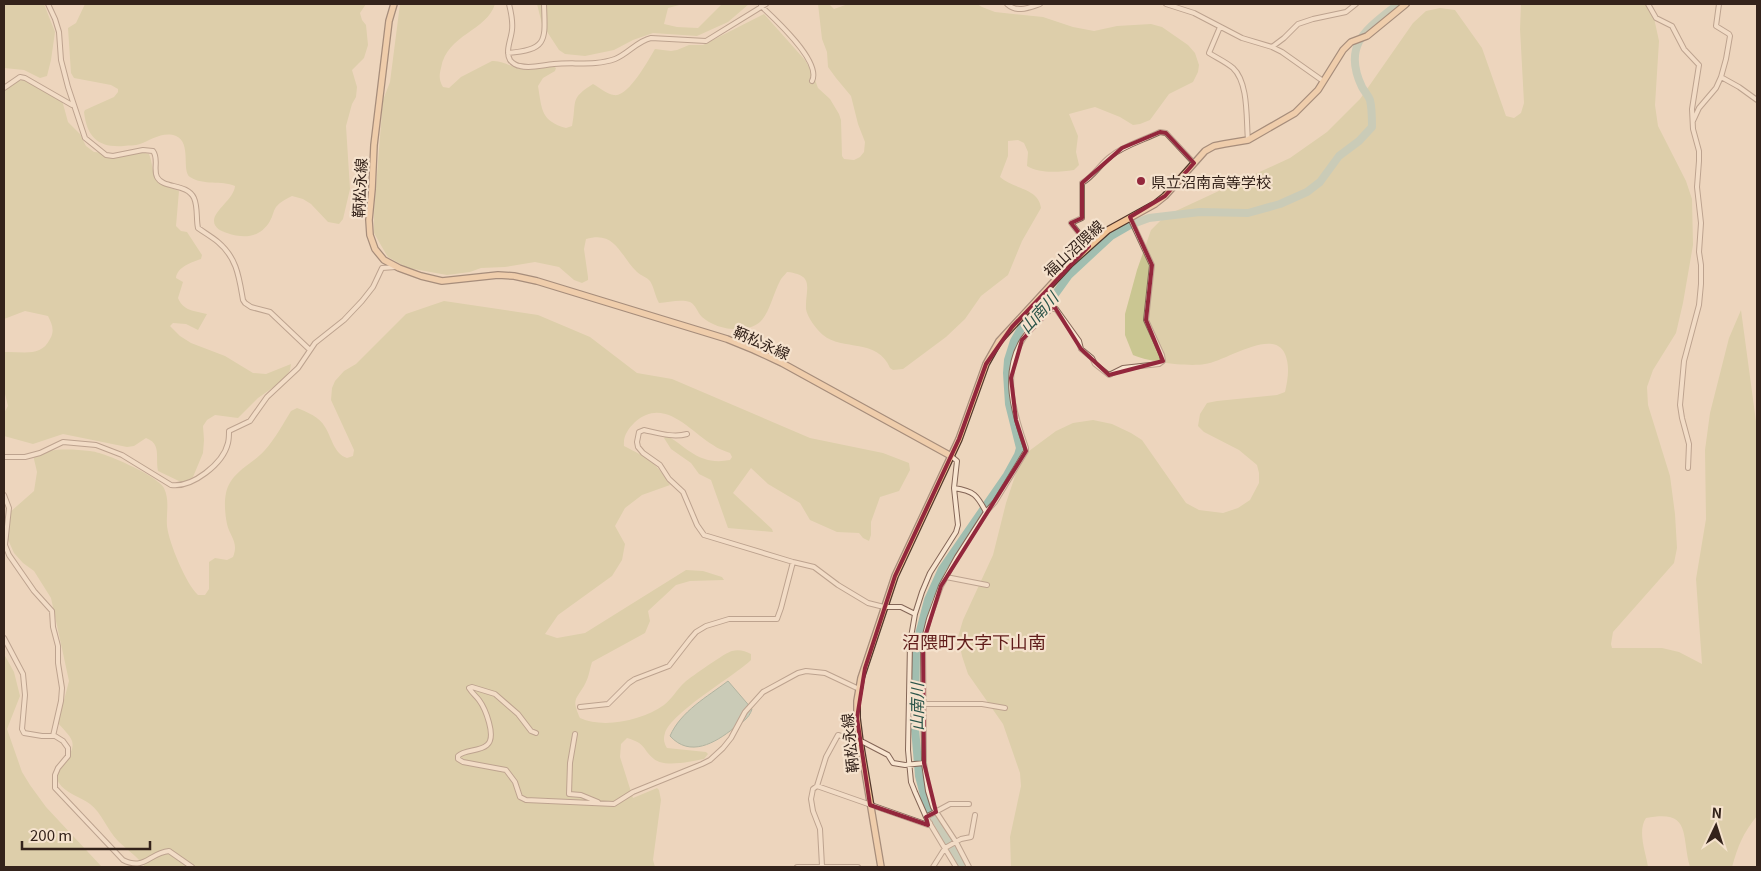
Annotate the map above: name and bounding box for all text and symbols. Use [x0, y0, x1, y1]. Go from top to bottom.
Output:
street label: 鞆松永線 [347, 157, 371, 219]
place label: 県立沼南高等学校 [1151, 171, 1271, 192]
marker: 県立沼南高等学校 [1135, 175, 1147, 187]
street label: 福山沼隈線 [1038, 215, 1108, 281]
water label: 山南川 [1013, 285, 1064, 338]
street label: 鞆松永線 [730, 320, 794, 364]
district label: 沼隈町大字下山南 [902, 628, 1046, 654]
water label: 山南川 [904, 681, 928, 731]
street label: 鞆松永線 [835, 712, 863, 774]
north arrow [1691, 801, 1741, 851]
text: N [1711, 802, 1723, 822]
scale bar [22, 818, 150, 850]
text: 200 m [30, 824, 72, 845]

